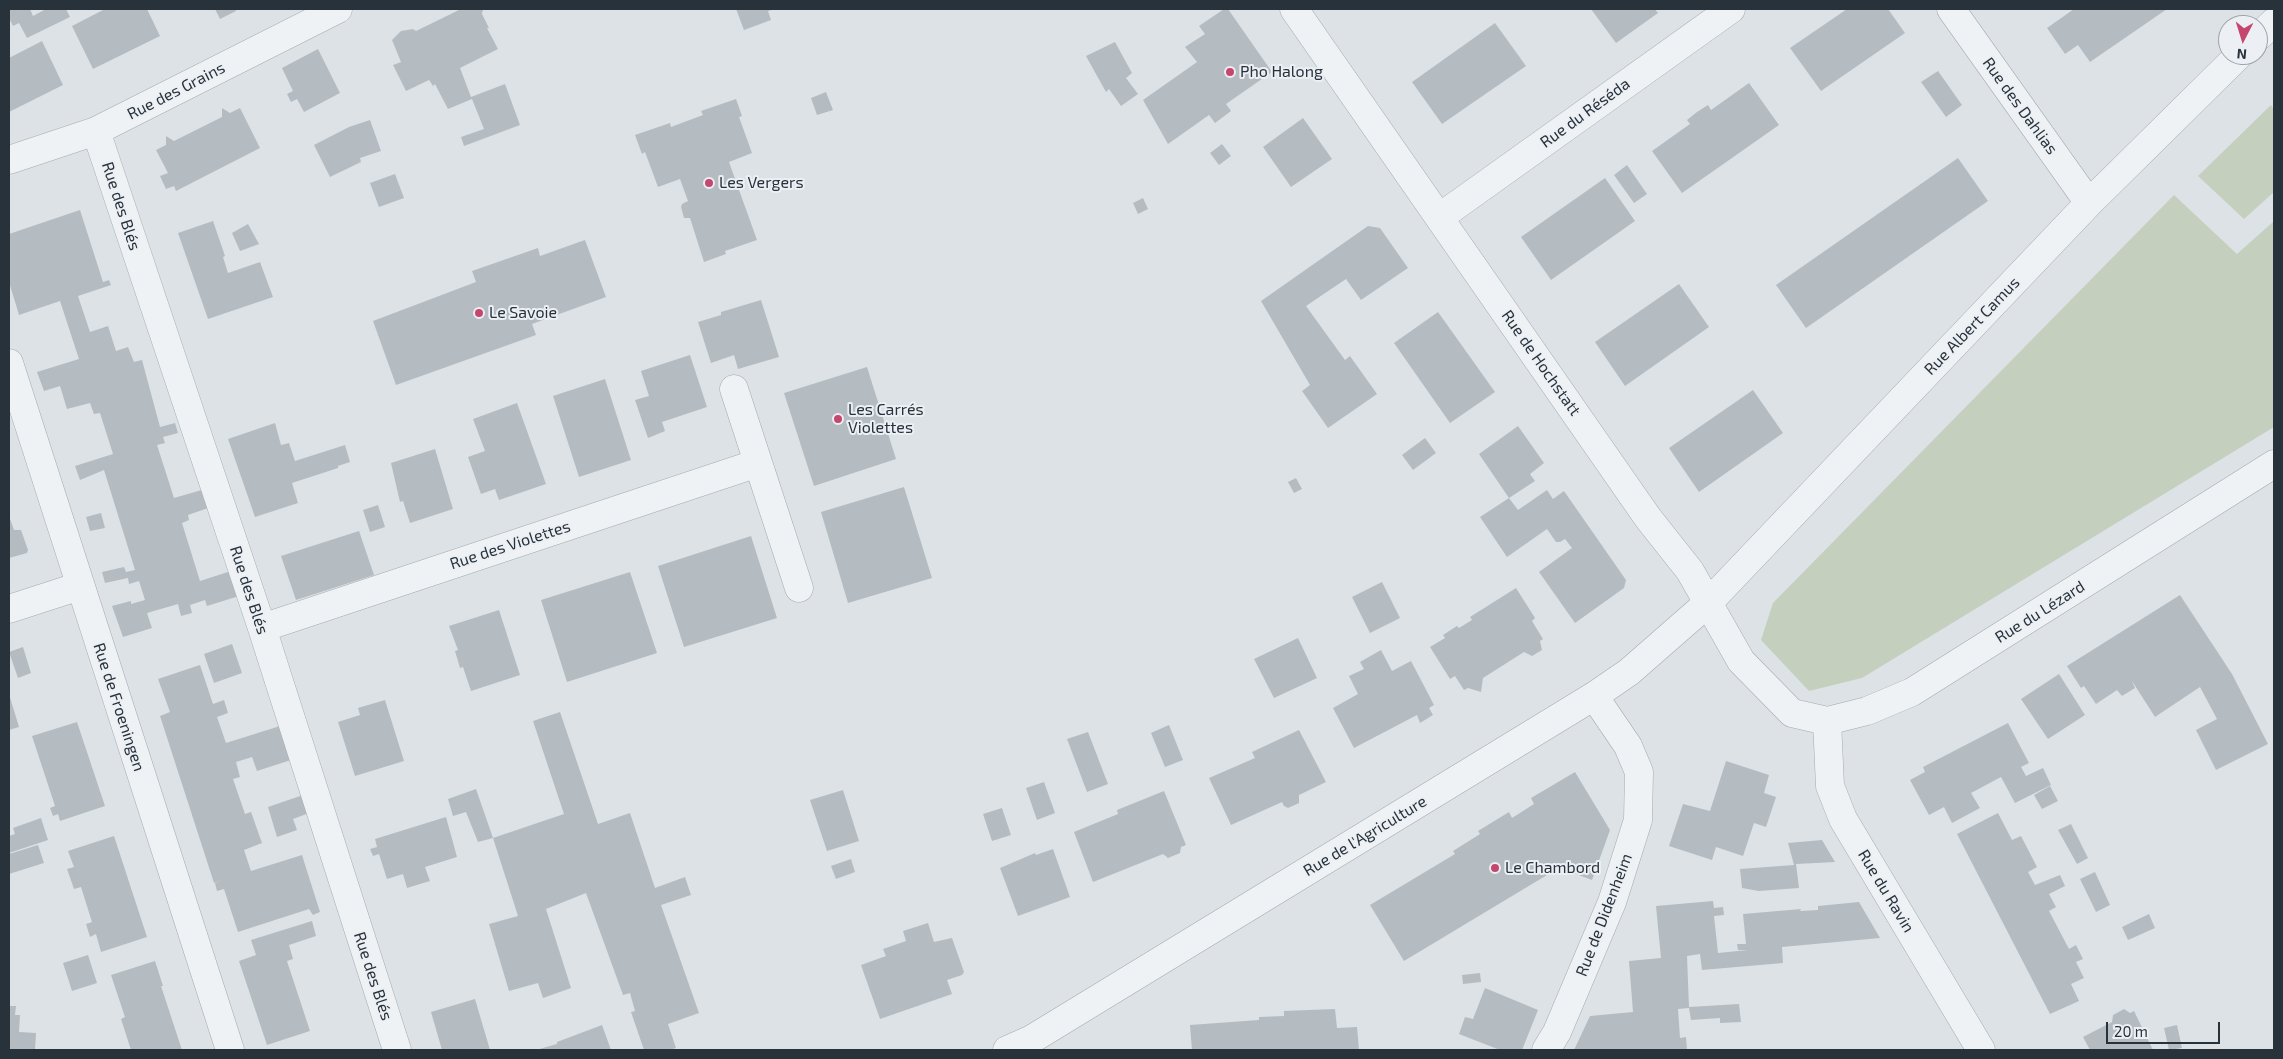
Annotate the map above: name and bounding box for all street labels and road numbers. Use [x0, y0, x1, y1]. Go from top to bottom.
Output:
street label: Rue des Dahlias [1978, 54, 2062, 158]
street label: Rue des Grains [124, 58, 228, 124]
street label: Rue du Réséda [1536, 74, 1634, 152]
street label: Rue des Blés [98, 159, 144, 253]
street label: Rue Albert Camus [1920, 273, 2024, 379]
street label: Rue de Hochstatt [1497, 306, 1585, 420]
street label: Rue des Violettes [447, 516, 573, 574]
street label: Rue des Blés [226, 543, 272, 637]
street label: Rue du Lézard [1992, 577, 2088, 647]
street label: Rue de Froeningen [89, 640, 149, 774]
street label: Rue de l'Agriculture [1300, 792, 1430, 880]
street label: Rue du Ravin [1854, 846, 1918, 936]
street label: Rue de Didenheim [1572, 851, 1636, 979]
street label: Rue des Blés [350, 929, 396, 1023]

